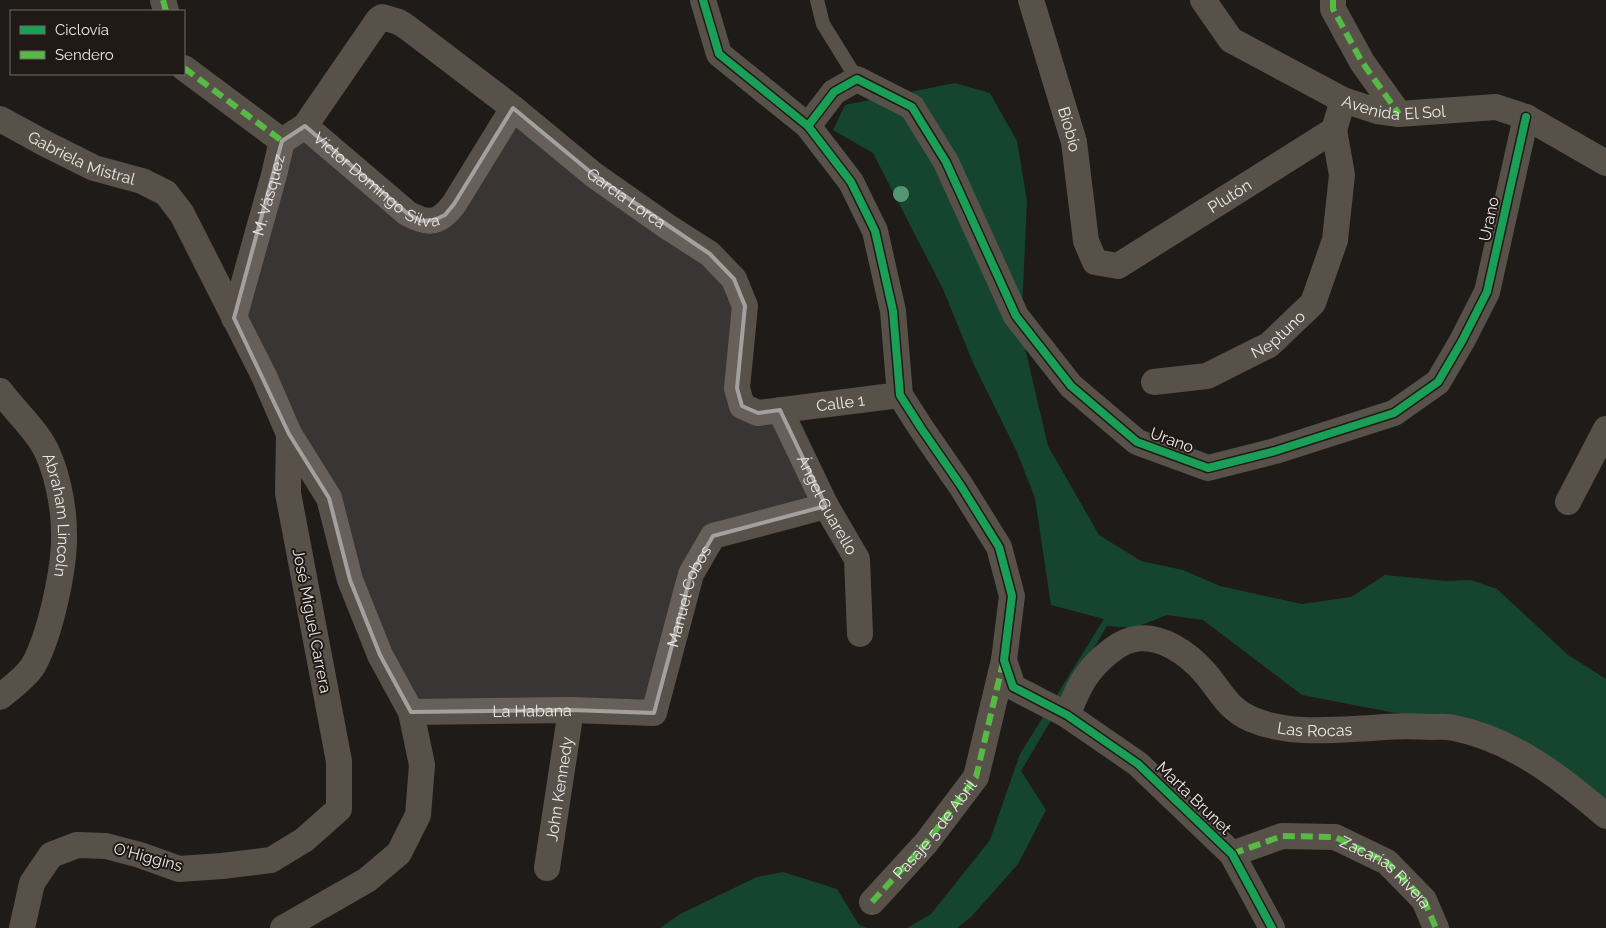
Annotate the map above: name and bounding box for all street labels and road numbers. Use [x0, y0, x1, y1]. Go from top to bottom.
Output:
street label: Avenida El Sol [1340, 91, 1447, 124]
street label: Bíobío [1054, 104, 1085, 153]
street label: Gabriela Mistral [25, 127, 138, 188]
street label: Víctor Domingo Silva [310, 128, 442, 231]
street label: M. Vásquez [248, 152, 288, 238]
street label: García Lorca [583, 164, 670, 232]
street label: Plutón [1204, 175, 1255, 217]
street label: Urano [1475, 195, 1503, 243]
street label: Neptuno [1248, 306, 1309, 362]
street label: Calle 1 [815, 390, 866, 415]
street label: Urano [1148, 423, 1196, 457]
street label: Abraham Lincoln [39, 450, 74, 579]
street label: Ángel Guarello [793, 451, 862, 558]
street label: Manuel Cobos [662, 542, 715, 649]
street label: José Miguel Carrera [289, 547, 335, 695]
street label: La Habana [492, 700, 572, 720]
street label: Las Rocas [1276, 718, 1353, 740]
street label: John Kennedy [542, 735, 576, 843]
street label: Marta Brunet [1153, 758, 1236, 839]
street label: Pasaje 5 de Abril [889, 775, 981, 883]
street label: Zacarías Rivera [1337, 831, 1436, 911]
street label: O'Higgins [111, 839, 185, 875]

